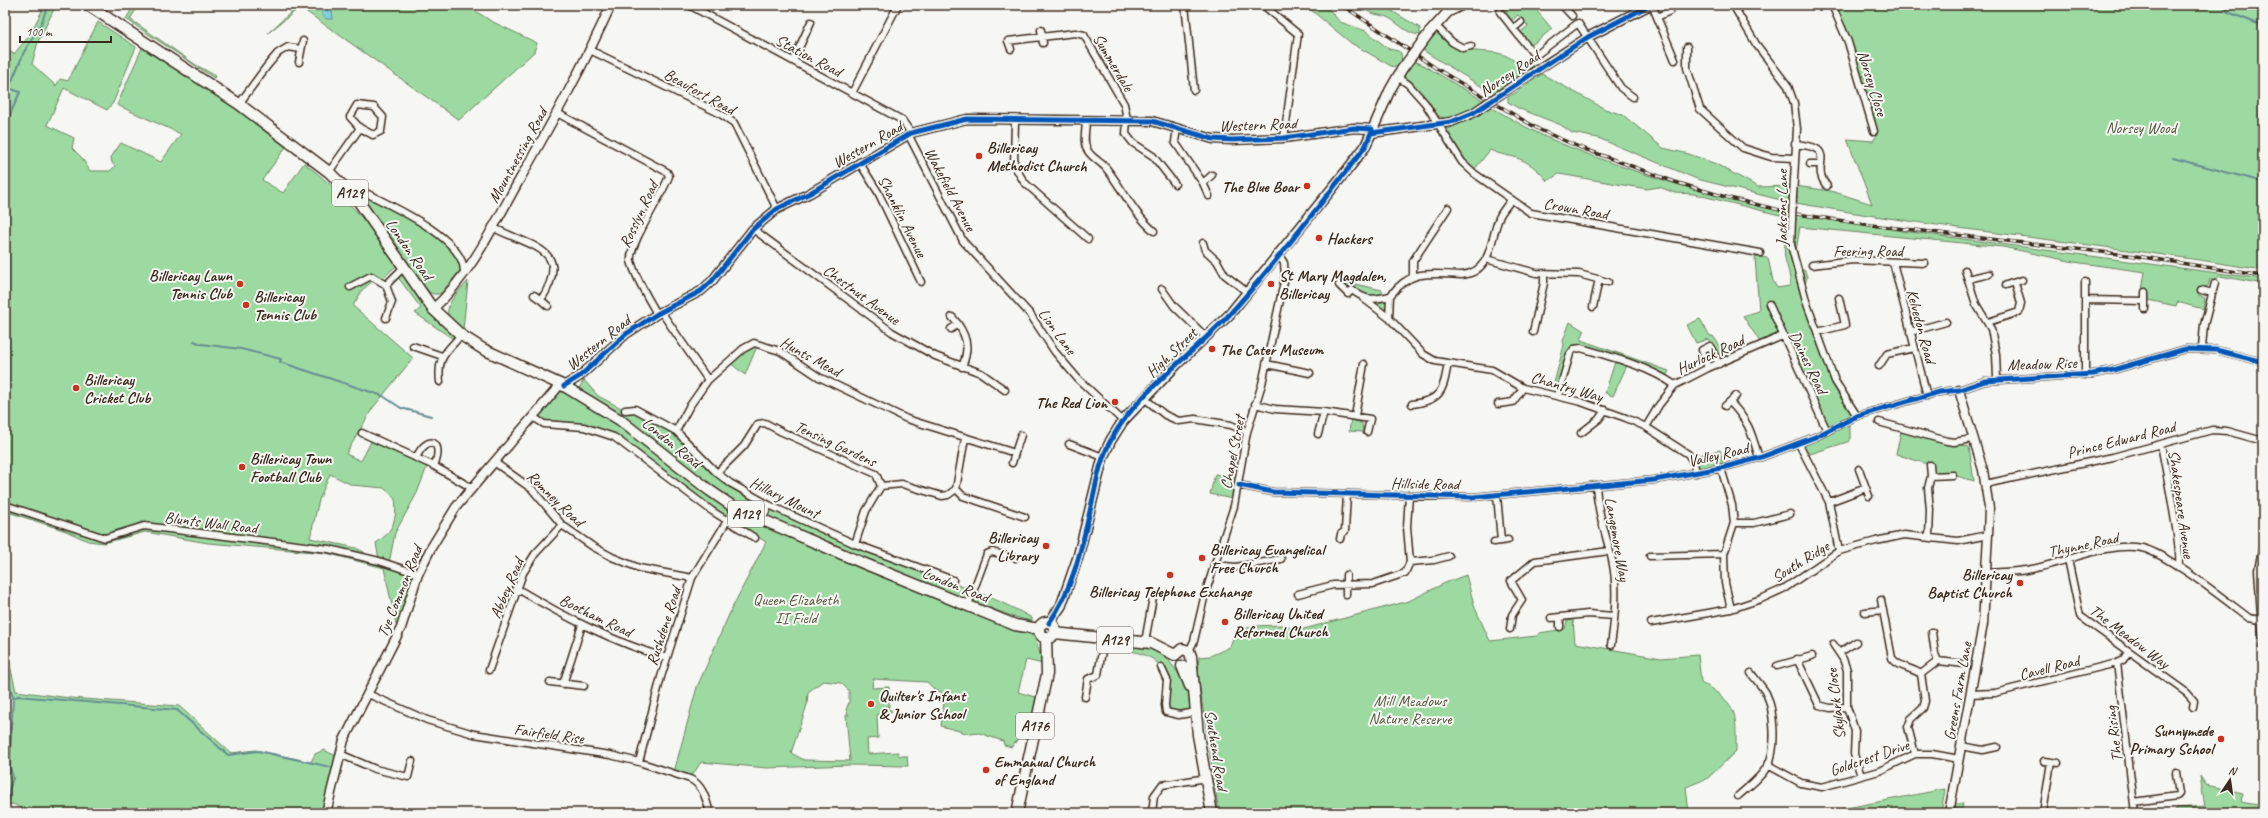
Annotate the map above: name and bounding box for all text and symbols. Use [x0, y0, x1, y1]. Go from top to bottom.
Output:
scale bar [20, 18, 111, 44]
text: 100 m [26, 24, 53, 40]
street label: Station Road [772, 30, 847, 83]
street label: Summerdale [1088, 30, 1139, 97]
street label: Norsey Road [1476, 45, 1546, 101]
street label: Norsey Close [1853, 48, 1892, 120]
street label: Beaufort Road [661, 64, 741, 121]
street label: Mountnessing Road [484, 102, 554, 207]
street label: Western Road [1219, 114, 1300, 136]
street label: Western Road [829, 116, 908, 173]
park label: Norsey Wood [2106, 118, 2179, 138]
place label: Billericay Methodist Church [987, 138, 1087, 176]
street label: Wakefield Avenue [920, 144, 981, 236]
marker: Billericay Methodist Church [974, 151, 984, 161]
street label: Jacksons Lane [1772, 168, 1792, 247]
street label: Shanklin Avenue [873, 172, 932, 262]
street label: Rosslyn Road [615, 176, 664, 251]
place label: The Blue Boar [1222, 177, 1301, 197]
road number: A129 [332, 180, 368, 206]
marker: The Blue Boar [1302, 181, 1312, 191]
street label: Crown Road [1542, 194, 1612, 225]
street label: London Road [381, 215, 439, 286]
place label: Hackers [1327, 229, 1373, 249]
marker: Hackers [1314, 233, 1324, 243]
street label: Feering Road [1833, 241, 1906, 261]
street label: Chestnut Avenue [819, 260, 905, 330]
place label: Billericay Lawn Tennis Club [149, 266, 233, 304]
place label: St Mary Magdalen, Billericay [1279, 266, 1386, 304]
marker: Billericay Lawn Tennis Club [235, 279, 245, 289]
marker: St Mary Magdalen, Billericay [1266, 279, 1276, 289]
place label: Billericay Tennis Club [254, 287, 317, 325]
street label: Kelvedon Road [1902, 287, 1941, 368]
marker: Billericay Tennis Club [241, 300, 251, 310]
street label: Lion Lane [1034, 304, 1082, 360]
street label: Western Road [562, 309, 637, 375]
street label: High Street [1142, 322, 1203, 382]
street label: Daines Road [1784, 328, 1833, 400]
street label: Hurlock Road [1674, 329, 1750, 379]
street label: Hunts Mead [777, 332, 847, 383]
place label: The Cater Museum [1220, 340, 1325, 360]
marker: The Cater Museum [1207, 344, 1217, 354]
street label: Meadow Rise [2007, 353, 2079, 375]
street label: Chantry Way [1529, 367, 1606, 407]
place label: Billericay Cricket Club [84, 370, 152, 408]
marker: Billericay Cricket Club [71, 383, 81, 393]
place label: The Red Lion [1036, 393, 1109, 413]
marker: The Red Lion [1110, 397, 1120, 407]
street label: Chapel Street [1216, 411, 1250, 491]
street label: London Road [638, 413, 707, 474]
street label: Tensing Gardens [792, 416, 881, 472]
street label: Prince Edward Road [2065, 416, 2180, 463]
street label: Valley Road [1686, 438, 1753, 472]
place label: Billericay Town Football Club [250, 449, 332, 487]
street label: Shakespeare Avenue [2164, 449, 2199, 561]
marker: Billericay Town Football Club [237, 462, 247, 472]
street label: Romney Road [522, 466, 590, 533]
street label: Hillary Mount [747, 473, 825, 524]
street label: Hillside Road [1391, 473, 1462, 495]
street label: Langemore Way [1600, 496, 1634, 584]
road number: A129 [728, 501, 764, 527]
street label: Blunts Wall Road [163, 507, 261, 539]
street label: Thynne Road [2046, 527, 2123, 562]
place label: Billericay Library [988, 528, 1040, 566]
street label: South Ridge [1768, 536, 1834, 587]
street label: Tye Common Road [373, 540, 428, 640]
place label: Billericay Evangelical Free Church [1210, 540, 1327, 578]
marker: Billericay Library [1041, 541, 1051, 551]
street label: Abbey Road [485, 553, 530, 621]
marker: Billericay Evangelical Free Church [1197, 553, 1207, 563]
street label: London Road [919, 563, 994, 608]
place label: Billericay Baptist Church [1927, 565, 2014, 603]
marker: Billericay Telephone Exchange [1165, 570, 1175, 580]
marker: Billericay Baptist Church [2015, 578, 2025, 588]
street label: Rushdene Road [642, 582, 687, 668]
place label: Billericay Telephone Exchange [1089, 582, 1253, 602]
street label: Bootham Road [556, 590, 638, 643]
park label: Queen Elizabeth II Field [753, 590, 840, 628]
street label: The Meadow Way [2085, 600, 2175, 674]
place label: Billericay United Reformed Church [1233, 604, 1329, 642]
marker: Billericay United Reformed Church [1220, 617, 1230, 627]
road number: A129 [1097, 627, 1133, 653]
street label: Greens Farm Lane [1940, 639, 1977, 742]
street label: Cavell Road [2017, 650, 2084, 685]
street label: Skylark Close [1822, 666, 1850, 740]
place label: Quilter's Infant & Junior School [879, 686, 968, 724]
park label: Mill Meadows Nature Reserve [1368, 691, 1453, 729]
marker: Quilter's Infant & Junior School [866, 699, 876, 709]
street label: The Rising [2100, 703, 2127, 763]
street label: Southend Road [1200, 709, 1233, 794]
road number: A176 [1016, 713, 1054, 739]
street label: Fairfield Rise [513, 719, 587, 749]
place label: Sunnymede Primary School [2130, 721, 2216, 759]
street label: Goldcrest Drive [1827, 734, 1913, 781]
marker: Sunnymede Primary School [2216, 734, 2226, 744]
place label: Emmanual Church of England [994, 752, 1096, 790]
north arrow [2210, 760, 2250, 800]
text: N [2227, 763, 2239, 778]
marker: Emmanual Church of England [981, 765, 991, 775]

